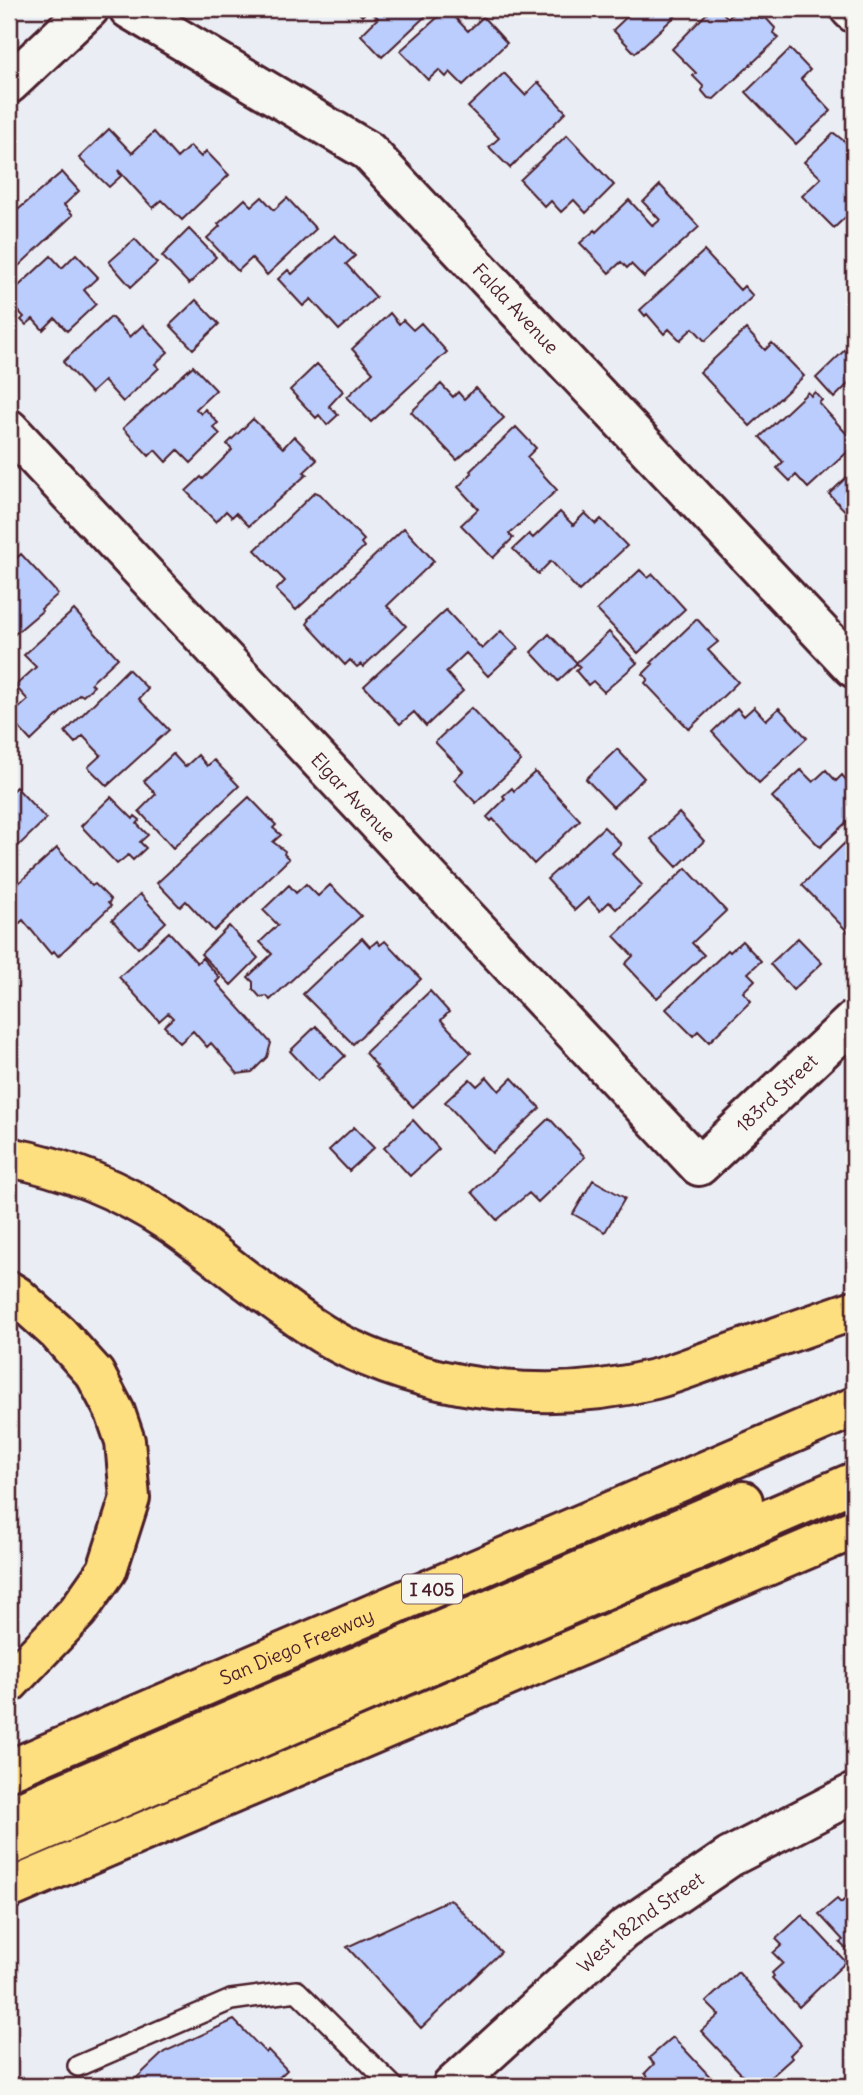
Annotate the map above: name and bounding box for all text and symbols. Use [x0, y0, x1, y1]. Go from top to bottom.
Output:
street label: Falda Avenue [468, 258, 564, 359]
street label: Elgar Avenue [306, 747, 401, 846]
street label: 183rd Street [731, 1049, 822, 1137]
road number: I 405 [402, 1574, 462, 1604]
street label: San Diego Freeway [216, 1603, 377, 1690]
street label: West 182nd Street [572, 1867, 708, 1978]

